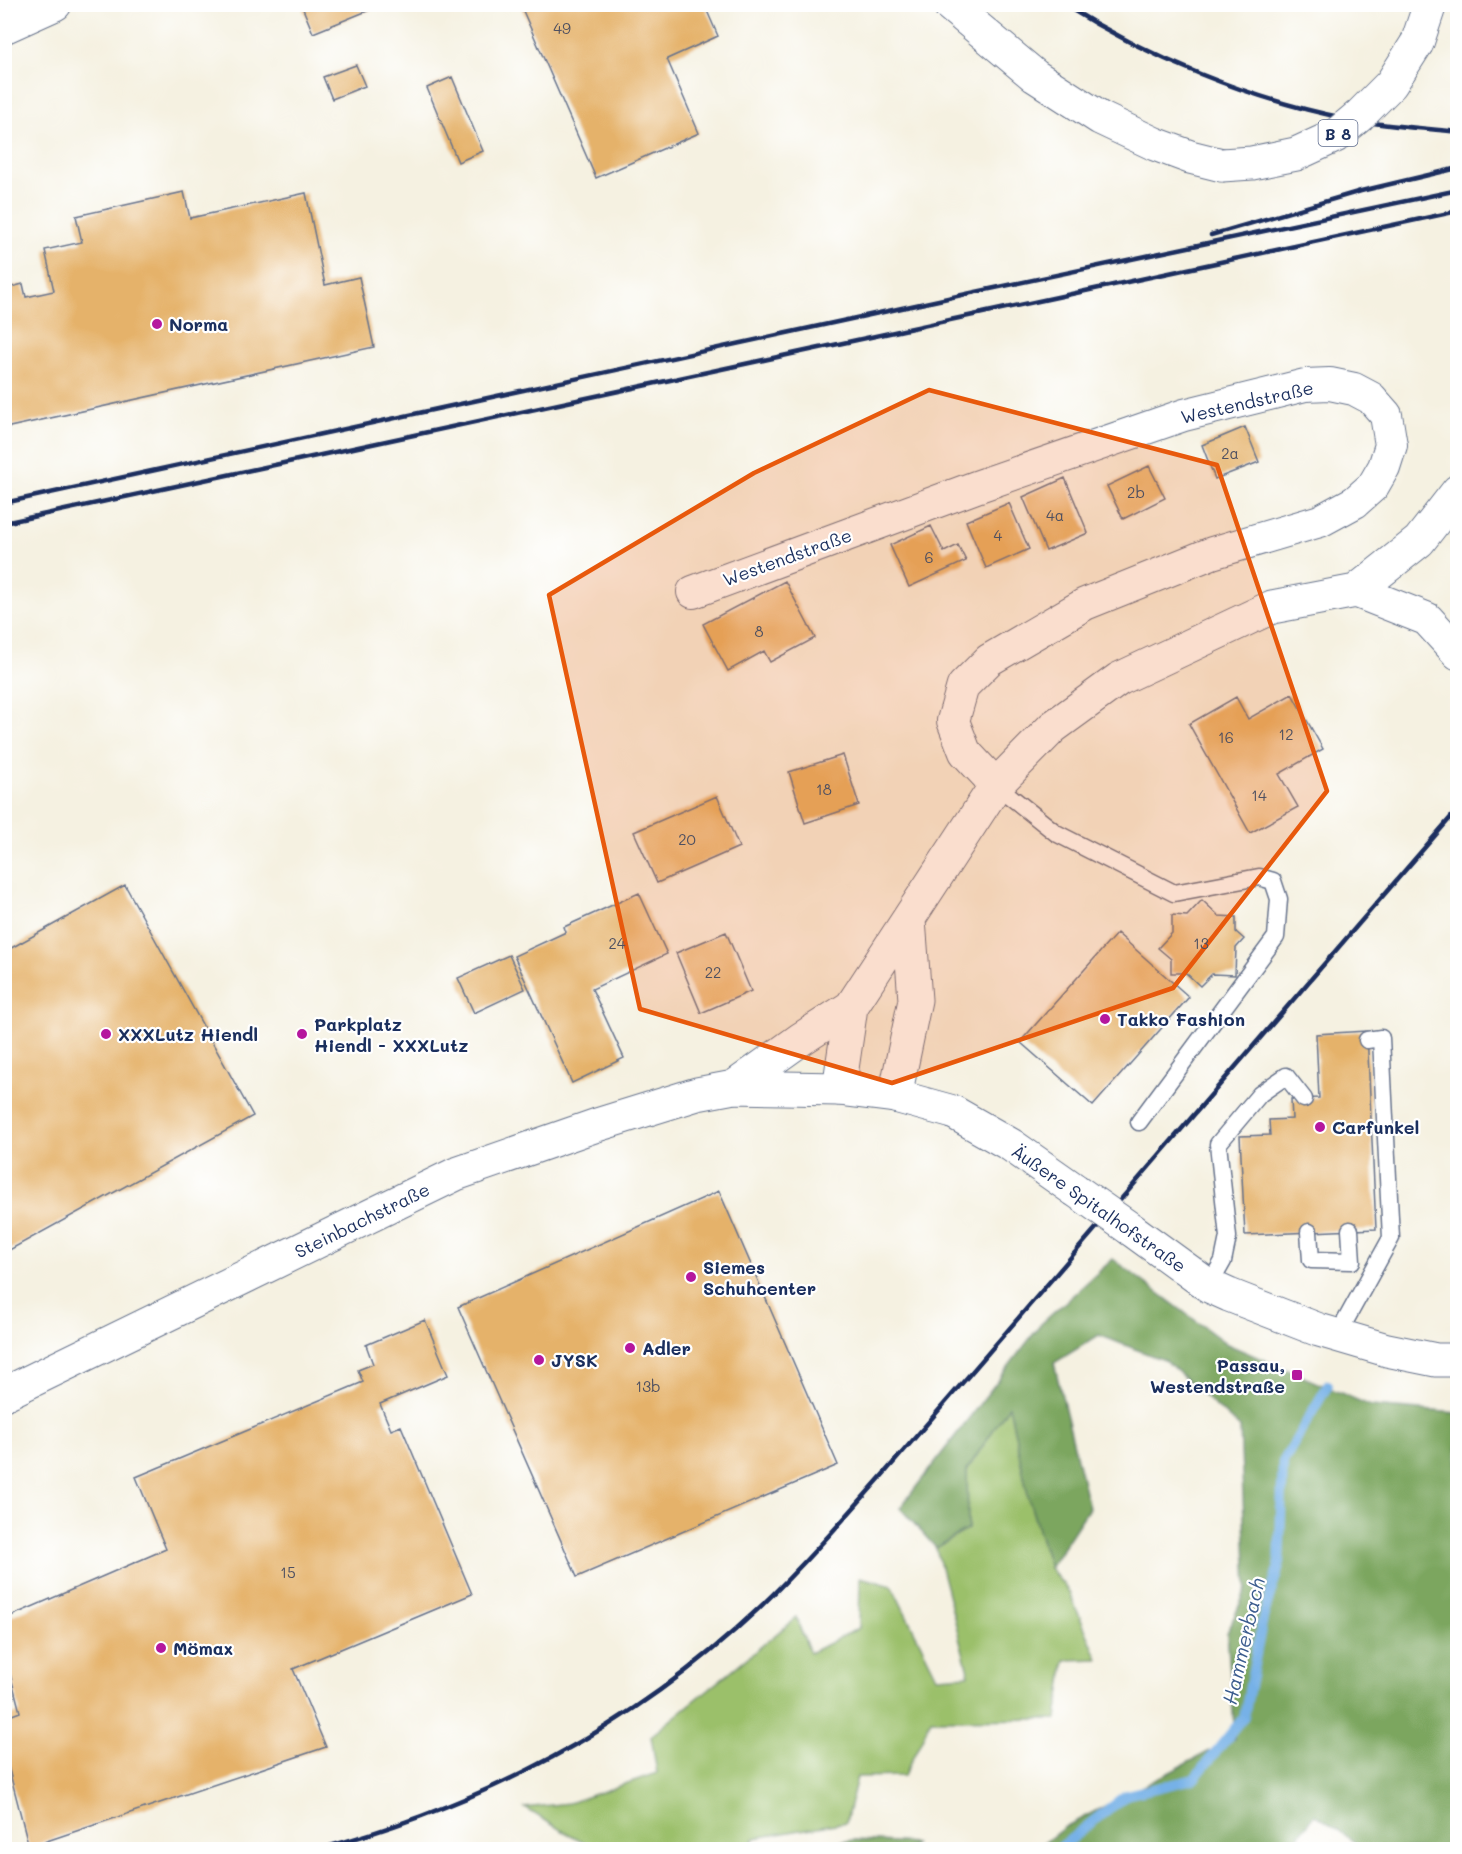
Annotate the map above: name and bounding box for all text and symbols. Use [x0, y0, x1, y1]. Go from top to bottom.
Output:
house number: 49 [553, 18, 571, 38]
road number: B 8 [1318, 120, 1358, 146]
place label: Norma [169, 312, 228, 336]
marker: Norma [150, 317, 164, 331]
street label: Westendstraße [1178, 375, 1316, 429]
house number: 2a [1221, 443, 1239, 463]
house number: 2b [1127, 482, 1145, 502]
house number: 4a [1046, 505, 1064, 525]
street label: Westendstraße [719, 523, 855, 591]
house number: 4 [994, 525, 1003, 545]
house number: 6 [924, 547, 934, 567]
house number: 8 [754, 621, 764, 641]
house number: 12 [1278, 724, 1294, 744]
house number: 16 [1218, 727, 1234, 747]
house number: 18 [816, 779, 832, 799]
house number: 14 [1251, 785, 1267, 805]
house number: 20 [678, 829, 696, 849]
house number: 24 [608, 933, 626, 953]
house number: 13 [1193, 933, 1209, 953]
house number: 22 [705, 962, 721, 982]
place label: Takko Fashion [1117, 1007, 1245, 1031]
place label: Parkplatz Hiendl - XXXLutz [314, 1012, 468, 1057]
marker: Takko Fashion [1098, 1012, 1112, 1026]
place label: XXXLutz Hiendl [118, 1022, 258, 1046]
marker: XXXLutz Hiendl [99, 1027, 113, 1041]
marker: Parkplatz Hiendl - XXXLutz [295, 1027, 309, 1041]
place label: Carfunkel [1332, 1115, 1419, 1139]
marker: Carfunkel [1313, 1120, 1327, 1134]
street label: Äußere Spitalhofstraße [1007, 1139, 1191, 1277]
street label: Steinbachstraße [290, 1177, 434, 1263]
place label: Siemes Schuhcenter [703, 1255, 816, 1300]
marker: Siemes Schuhcenter [684, 1270, 698, 1284]
place label: Adler [642, 1336, 691, 1360]
marker: Adler [623, 1341, 637, 1355]
place label: JYSK [551, 1348, 598, 1372]
marker: JYSK [532, 1353, 546, 1367]
place label: Passau, Westendstraße [1150, 1353, 1285, 1398]
marker: Passau, Westendstraße [1290, 1368, 1304, 1382]
house number: 13b [635, 1376, 661, 1396]
house number: 15 [280, 1562, 296, 1582]
water label: Hammerbach [1216, 1575, 1270, 1707]
place label: Mömax [173, 1636, 233, 1660]
marker: Mömax [154, 1641, 168, 1655]

